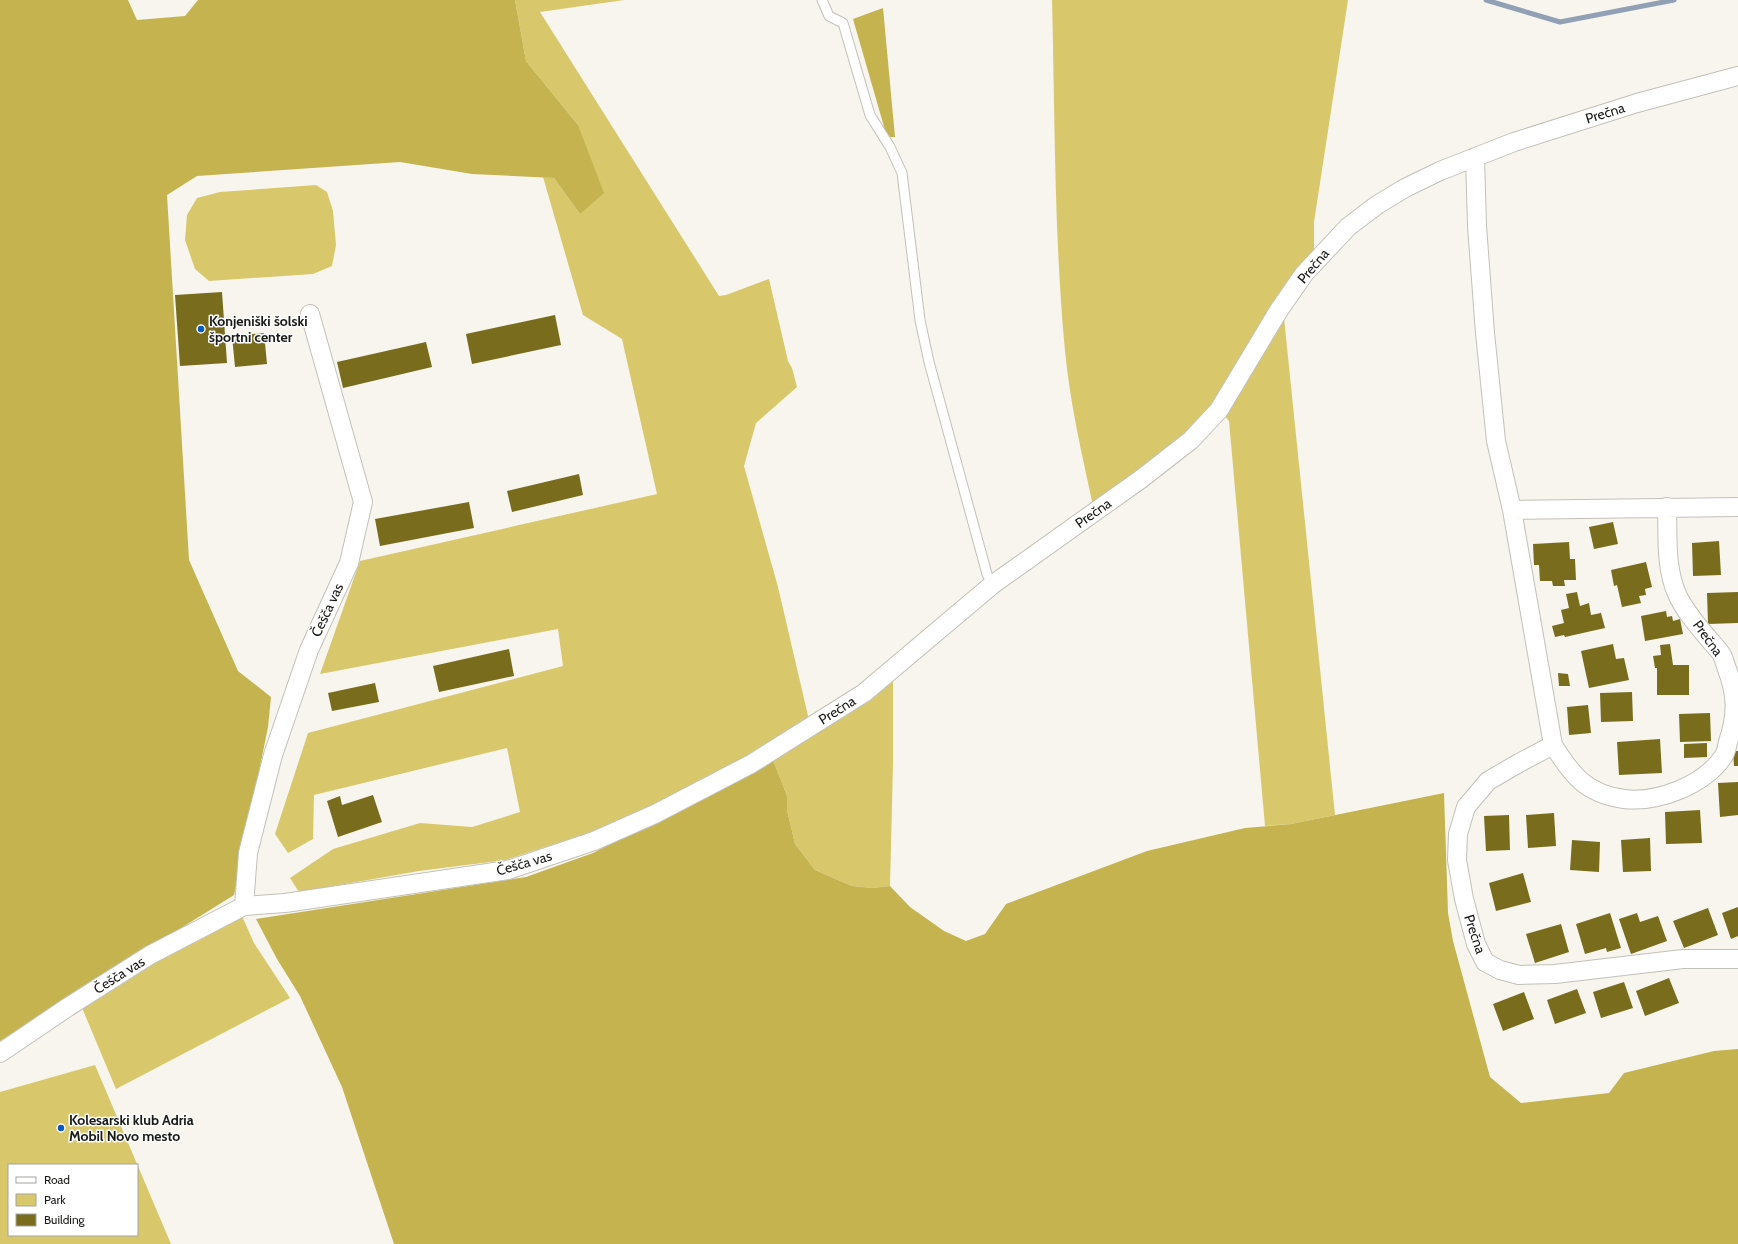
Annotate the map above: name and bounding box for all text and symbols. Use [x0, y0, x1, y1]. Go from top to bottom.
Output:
street label: Prečna [1583, 98, 1627, 127]
street label: Prečna [1293, 245, 1333, 287]
place label: Konjeniški šolski športni center [209, 312, 308, 346]
marker: Konjeniški šolski športni center [196, 324, 206, 334]
street label: Prečna [1071, 494, 1115, 532]
street label: Češča vas [307, 580, 347, 640]
street label: Prečna [1689, 616, 1727, 660]
street label: Prečna [815, 692, 859, 728]
street label: Češča vas [494, 846, 554, 880]
street label: Prečna [1460, 912, 1490, 956]
street label: Češča vas [90, 952, 148, 998]
place label: Kolesarski klub Adria Mobil Novo mesto [69, 1111, 194, 1145]
marker: Kolesarski klub Adria Mobil Novo mesto [56, 1123, 66, 1133]
legend [8, 1164, 138, 1236]
text: Road [44, 1172, 70, 1187]
text: Park [44, 1192, 66, 1207]
text: Building [44, 1212, 86, 1227]

